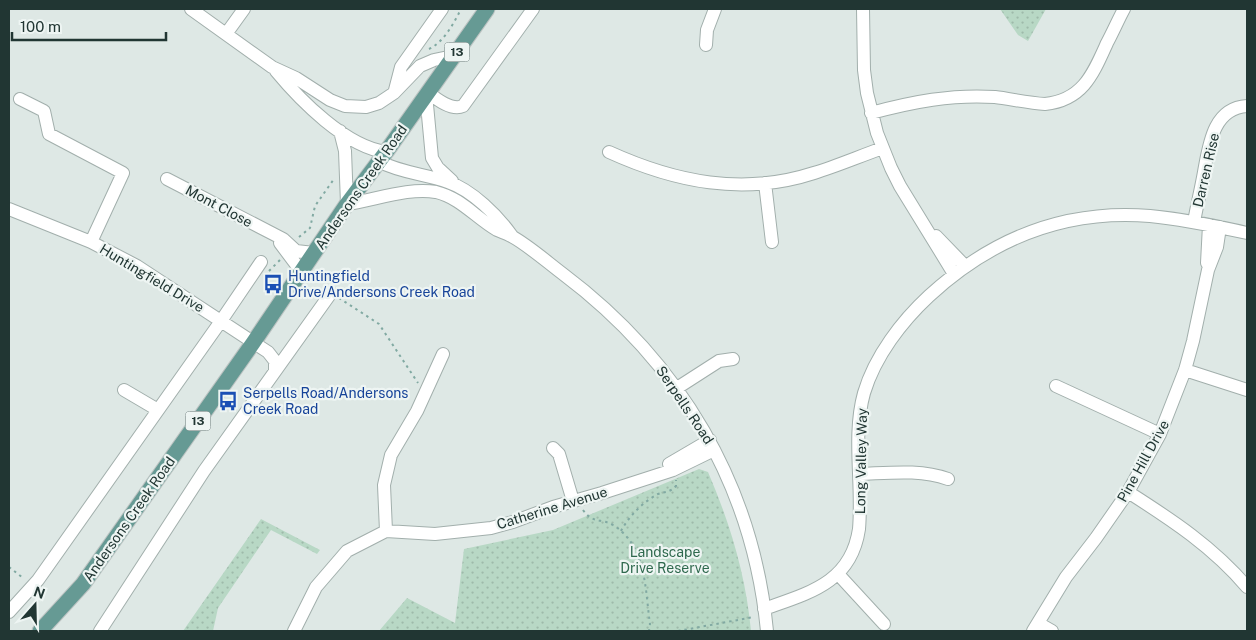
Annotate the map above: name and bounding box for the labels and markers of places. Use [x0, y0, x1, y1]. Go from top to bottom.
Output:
place label: Huntingfield Drive/Andersons Creek Road [288, 268, 475, 300]
bus stop icon: Huntingfield Drive/Andersons Creek Road [262, 273, 284, 295]
place label: Serpells Road/Andersons Creek Road [243, 385, 408, 417]
bus stop icon: Serpells Road/Andersons Creek Road [217, 390, 239, 412]

